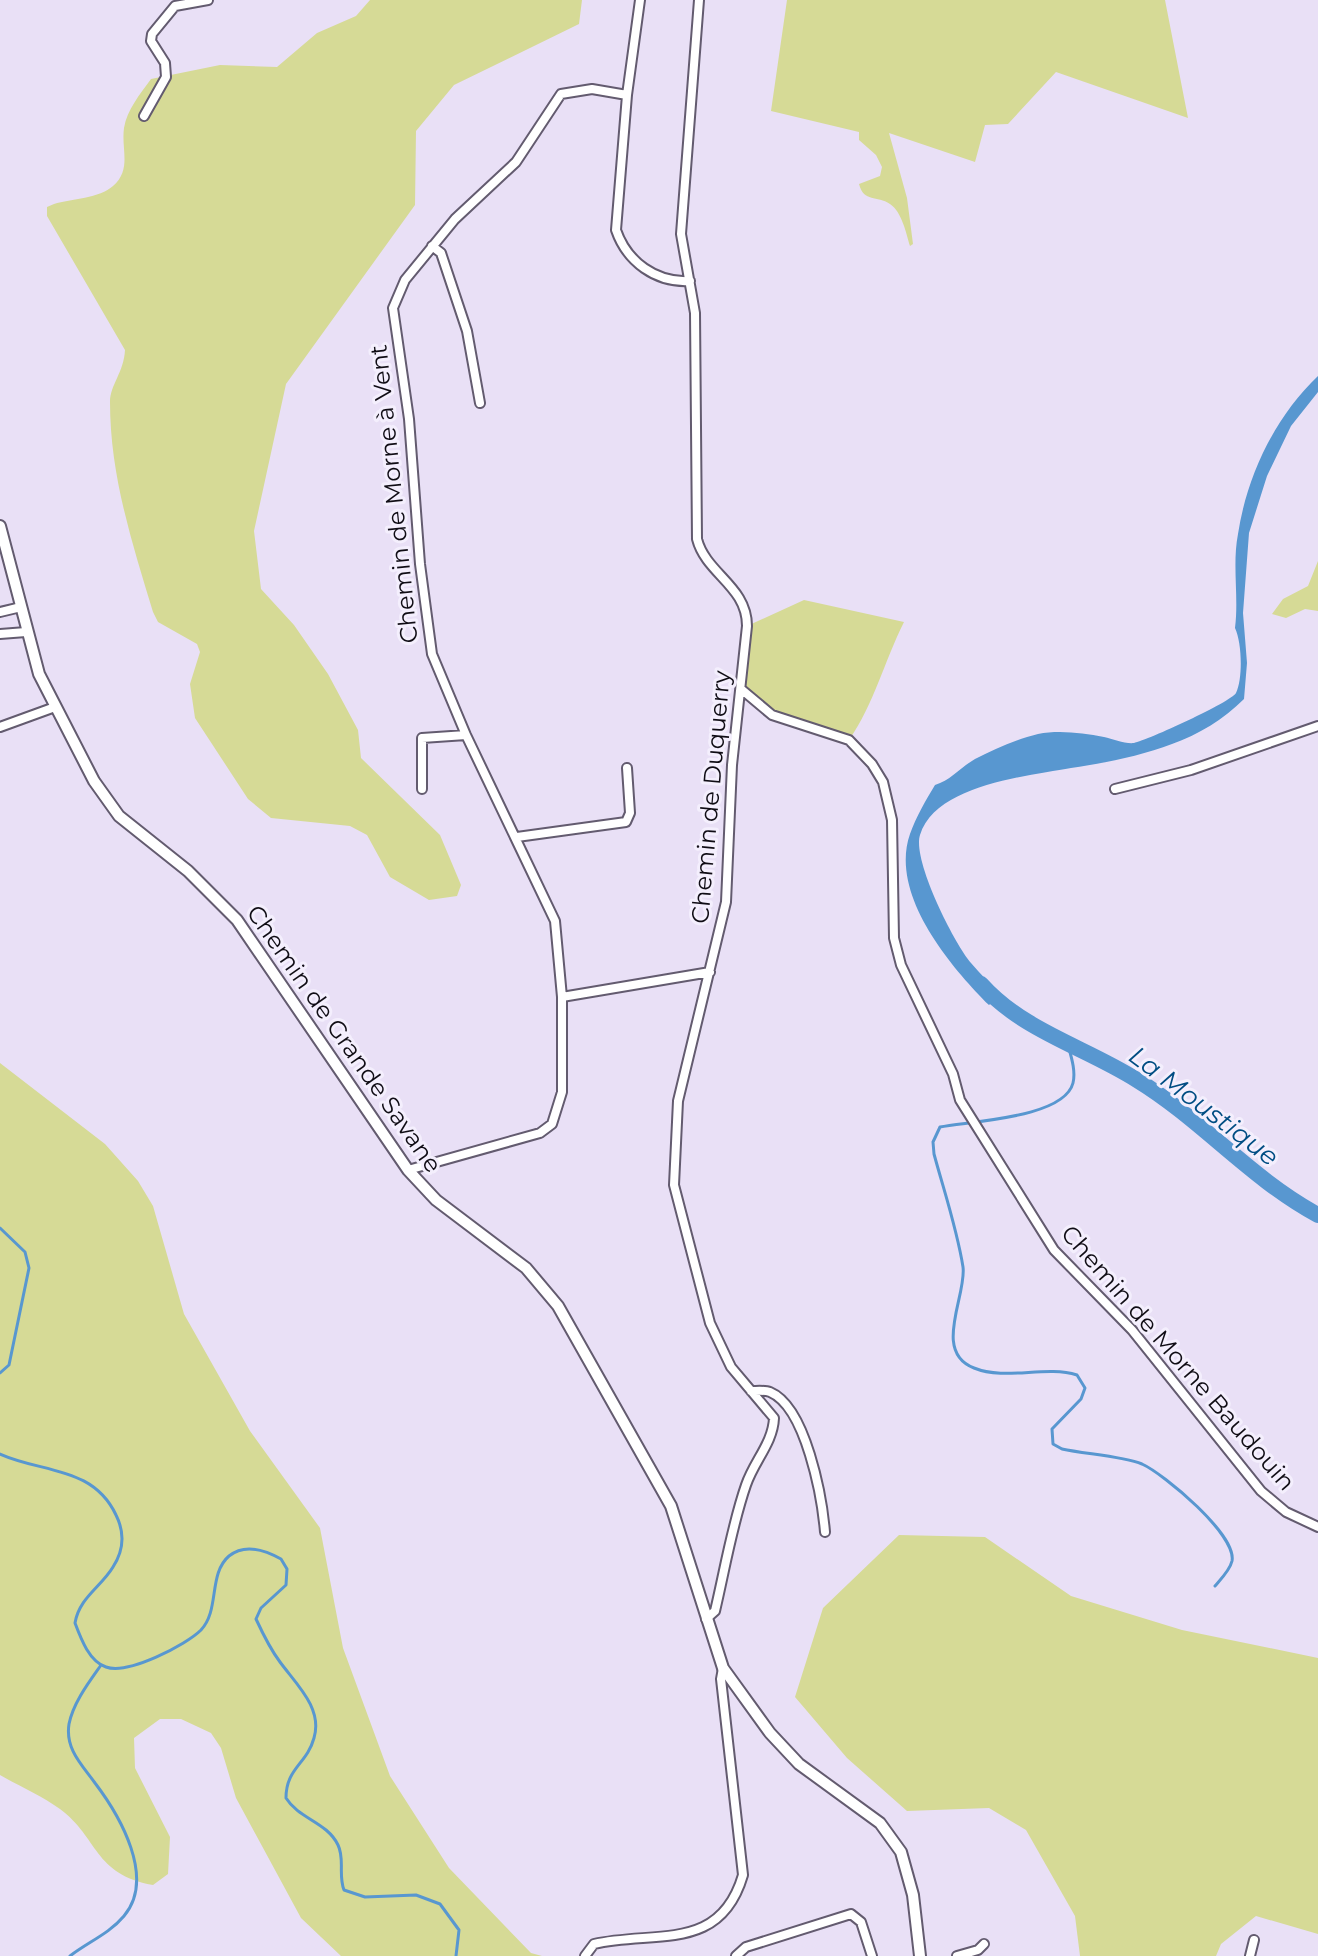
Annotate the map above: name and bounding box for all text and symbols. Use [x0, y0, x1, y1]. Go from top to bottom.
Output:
street label: Chemin de Morne à Vent [363, 343, 424, 645]
street label: Chemin de Duquerry [685, 669, 736, 925]
street label: Chemin de Grande Savane [241, 899, 448, 1178]
water label: La Moustique [1123, 1039, 1285, 1173]
street label: Chemin de Morne Baudouin [1055, 1219, 1302, 1496]

